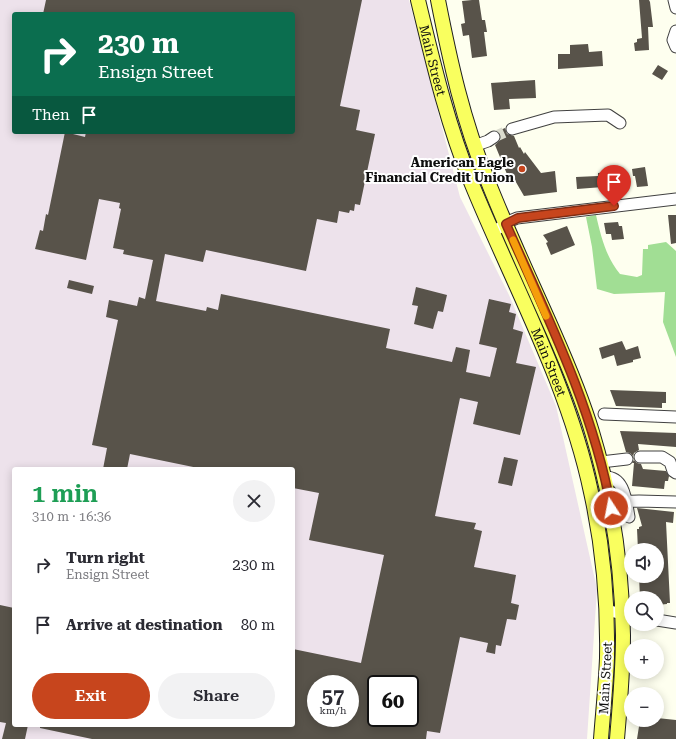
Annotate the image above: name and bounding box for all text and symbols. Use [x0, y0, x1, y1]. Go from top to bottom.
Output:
street label: Main Street [416, 23, 449, 98]
text: 230 m [98, 27, 179, 60]
icon: right [32, 28, 84, 80]
text: Ensign Street [98, 61, 213, 82]
icon: arrive [78, 104, 100, 126]
text: Then [32, 106, 70, 124]
place label: American Eagle Financial Credit Union [365, 155, 514, 185]
marker: American Eagle Financial Credit Union [517, 164, 527, 174]
pin [597, 165, 631, 206]
icon: arrive [603, 171, 625, 193]
street label: Main Street [528, 326, 569, 399]
text: 1 min [32, 480, 98, 508]
button: close [233, 480, 275, 522]
position arrow [590, 487, 632, 529]
text: 310 m · 16:36 [32, 509, 111, 524]
map controls [624, 543, 664, 727]
button: sound [624, 543, 664, 583]
text: Turn right [66, 549, 145, 567]
icon: right [32, 554, 54, 576]
text: 230 m [232, 556, 275, 574]
text: Ensign Street [66, 567, 149, 582]
button: search [624, 591, 664, 631]
icon: arrive [32, 614, 54, 636]
text: Arrive at destination [66, 616, 222, 634]
text: 80 m [241, 616, 275, 634]
button: + [624, 639, 664, 679]
street label: Main Street [596, 641, 615, 715]
button: Exit [32, 673, 150, 719]
button: Share [158, 673, 275, 719]
speed limit sign: 60 [367, 675, 419, 727]
text: 57 [322, 684, 344, 708]
button: − [624, 687, 664, 727]
text: km/h [320, 705, 346, 716]

